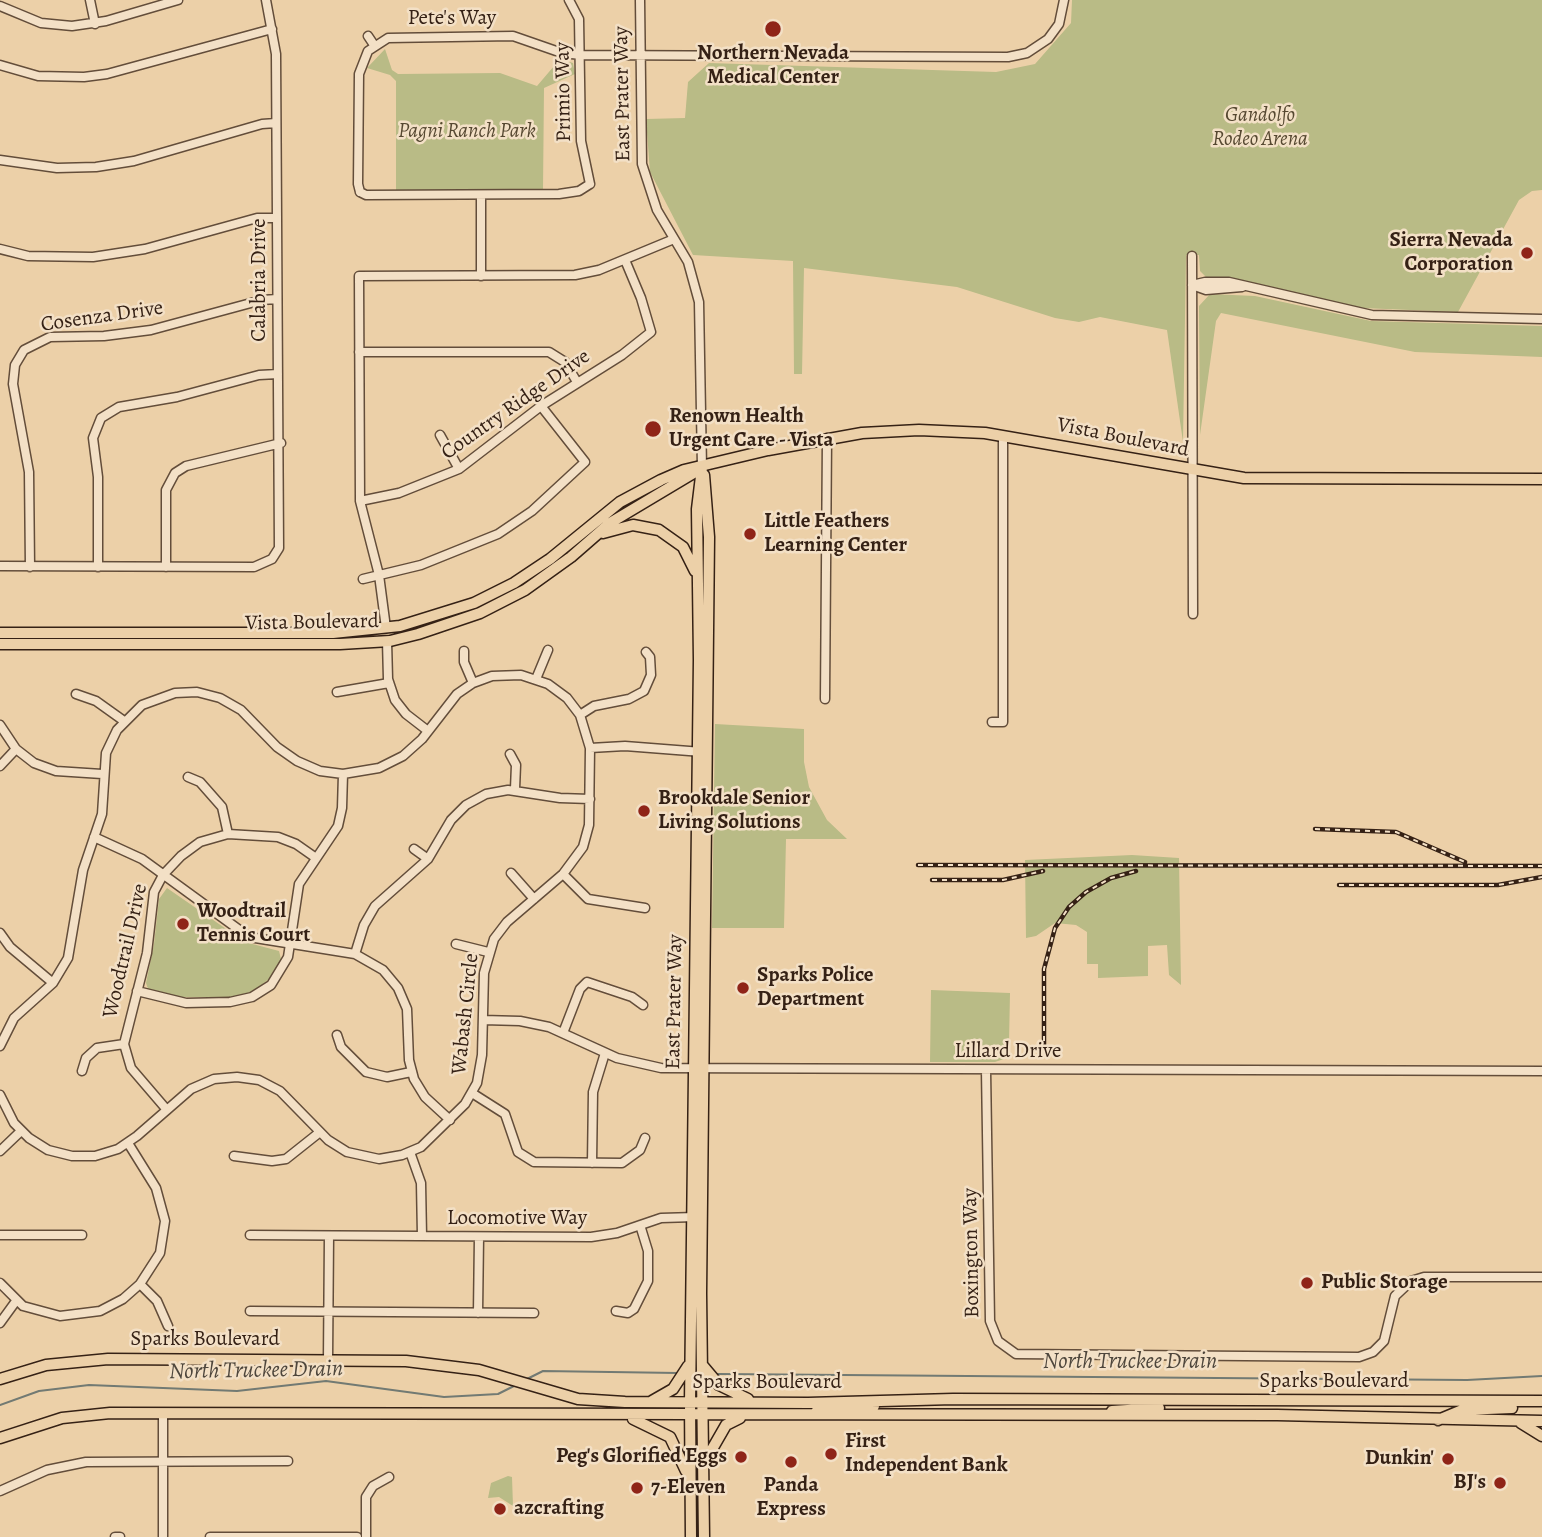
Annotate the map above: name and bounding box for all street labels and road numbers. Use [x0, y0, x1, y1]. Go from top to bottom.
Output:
street label: Pete's Way [408, 6, 496, 32]
street label: East Prater Way [609, 26, 637, 162]
street label: Primio Way [551, 42, 577, 142]
street label: Calabria Drive [247, 218, 273, 342]
street label: Cosenza Drive [39, 296, 165, 338]
street label: Country Ridge Drive [437, 344, 595, 466]
street label: Vista Boulevard [1055, 413, 1191, 463]
street label: Vista Boulevard [245, 609, 379, 637]
street label: Woodtrail Drive [98, 881, 154, 1021]
street label: East Prater Way [661, 934, 689, 1070]
street label: Wabash Circle [447, 952, 485, 1076]
street label: Lillard Drive [954, 1039, 1062, 1065]
street label: Boxington Way [958, 1188, 986, 1318]
street label: Locomotive Way [447, 1206, 587, 1232]
street label: Sparks Boulevard [130, 1327, 280, 1353]
street label: Sparks Boulevard [1259, 1369, 1409, 1395]
street label: Sparks Boulevard [692, 1370, 842, 1396]

